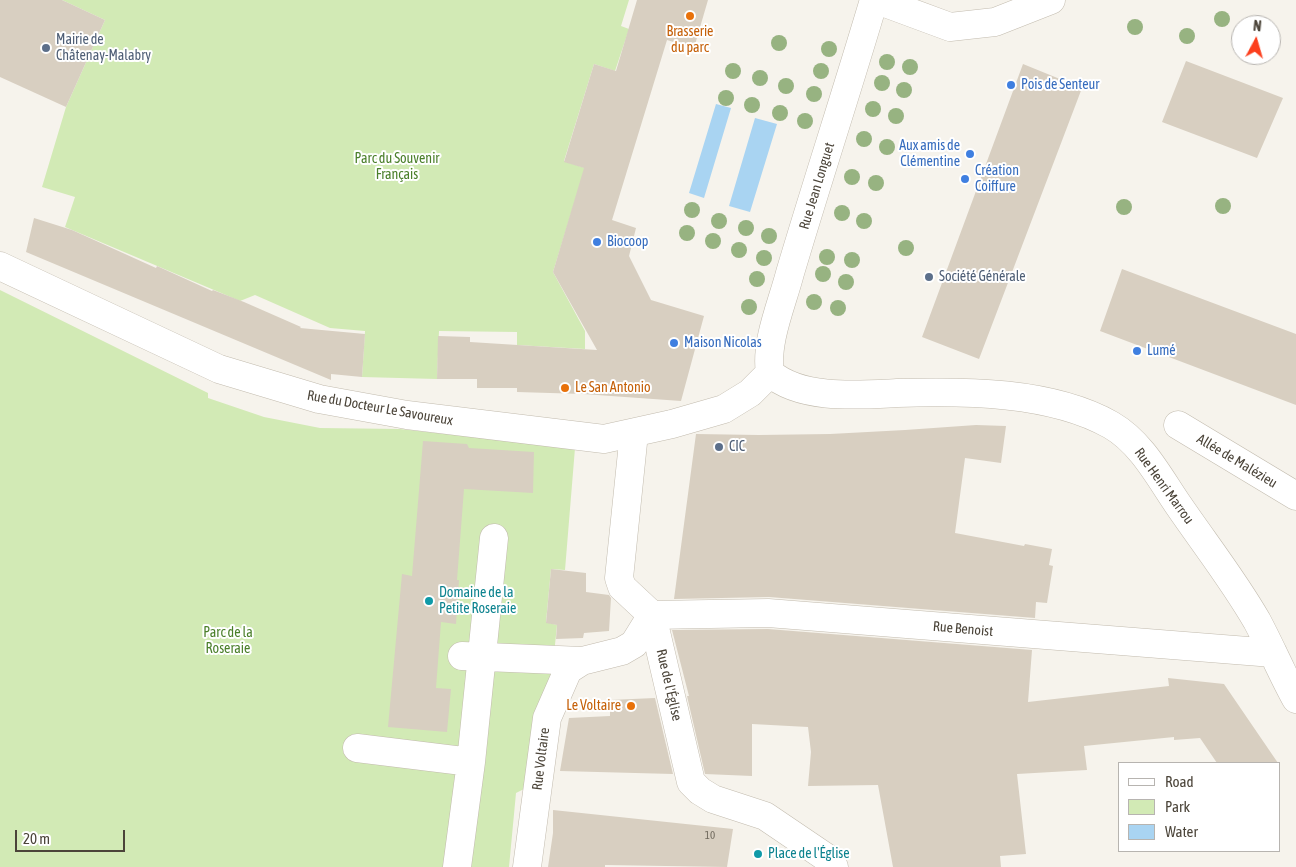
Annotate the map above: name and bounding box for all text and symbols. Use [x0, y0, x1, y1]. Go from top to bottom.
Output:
marker: Brasserie du parc [684, 10, 696, 22]
north arrow [1231, 15, 1281, 65]
text: N [1253, 18, 1262, 34]
place label: Brasserie du parc [667, 24, 713, 56]
place label: Mairie de Châtenay-Malabry [56, 32, 151, 64]
marker: Mairie de Châtenay-Malabry [40, 42, 52, 54]
place label: Pois de Senteur [1021, 77, 1099, 93]
marker: Pois de Senteur [1005, 79, 1017, 91]
place label: Aux amis de Clémentine [899, 138, 960, 170]
street label: Rue Jean Longuet [796, 140, 838, 232]
marker: Aux amis de Clémentine [964, 148, 976, 160]
park label: Parc du Souvenir Français [355, 151, 439, 184]
place label: Création Coiffure [975, 163, 1019, 196]
marker: Création Coiffure [959, 173, 971, 185]
place label: Biocoop [607, 234, 648, 250]
marker: Biocoop [591, 236, 603, 248]
place label: Société Générale [939, 269, 1026, 285]
marker: Société Générale [923, 271, 935, 283]
place label: Maison Nicolas [684, 335, 762, 351]
marker: Maison Nicolas [668, 337, 680, 349]
place label: Lumé [1147, 343, 1176, 359]
marker: Lumé [1131, 345, 1143, 357]
place label: Le San Antonio [575, 380, 651, 396]
marker: Le San Antonio [559, 382, 571, 394]
street label: Rue du Docteur Le Savoureux [306, 387, 454, 429]
street label: Allée de Malézieu [1194, 430, 1280, 492]
place label: CIC [729, 439, 745, 455]
marker: CIC [713, 441, 725, 453]
street label: Rue Henri Marrou [1131, 445, 1197, 527]
place label: Domaine de la Petite Roseraie [439, 585, 516, 618]
marker: Domaine de la Petite Roseraie [423, 595, 435, 607]
street label: Rue Benoist [932, 618, 994, 640]
park label: Parc de la Roseraie [203, 625, 253, 658]
street label: Rue de l'Église [653, 647, 685, 723]
place label: Le Voltaire [566, 698, 621, 714]
marker: Le Voltaire [625, 700, 637, 712]
street label: Rue Voltaire [529, 727, 553, 791]
legend [1118, 762, 1281, 852]
text: Road [1165, 773, 1194, 790]
text: Park [1165, 798, 1190, 815]
scale bar [18, 820, 128, 852]
text: Water [1165, 823, 1198, 840]
house number: 10 [705, 829, 715, 843]
text: 20 m [23, 830, 50, 847]
place label: Place de l'Église [768, 846, 850, 862]
marker: Place de l'Église [752, 848, 764, 860]

